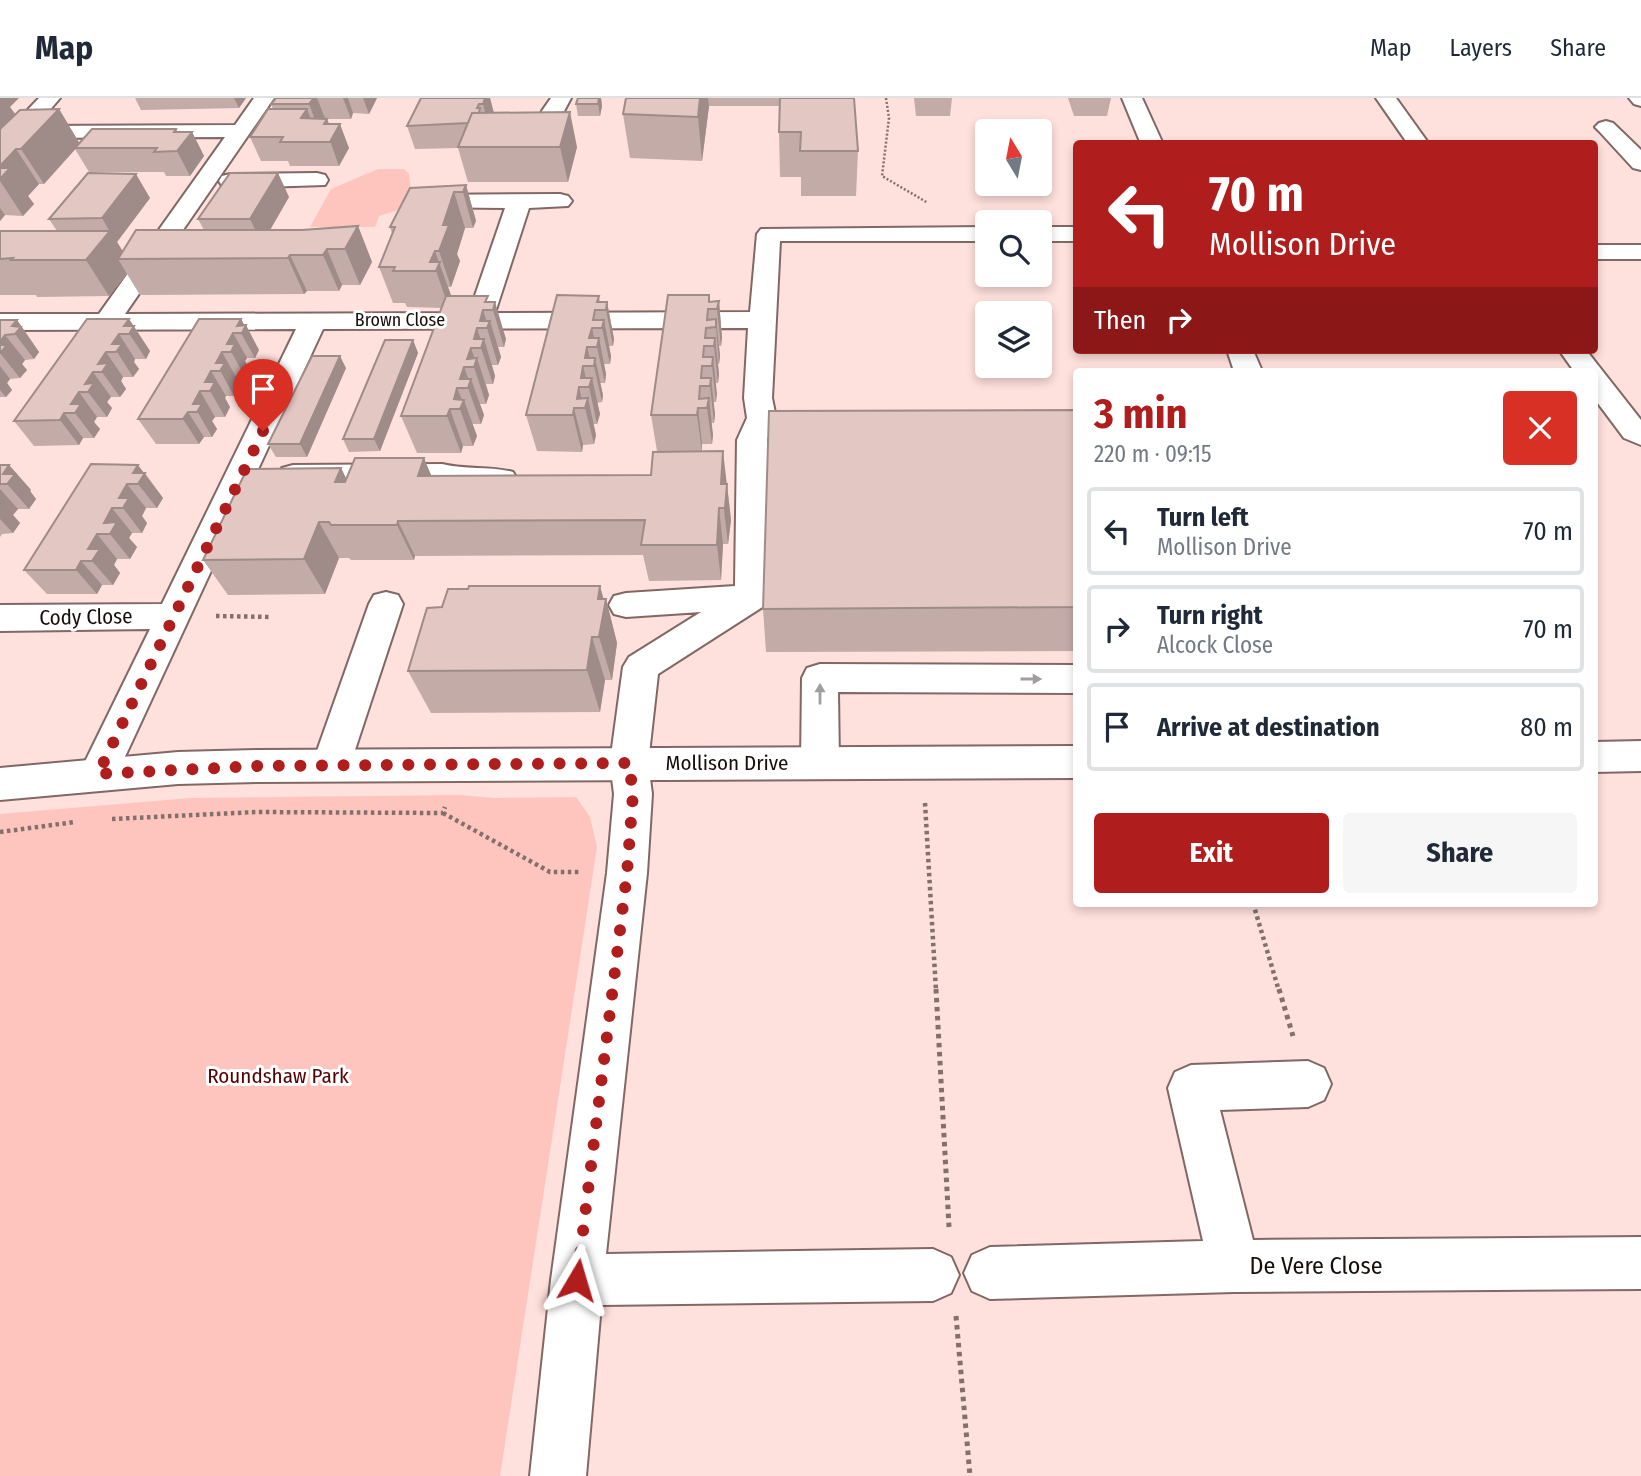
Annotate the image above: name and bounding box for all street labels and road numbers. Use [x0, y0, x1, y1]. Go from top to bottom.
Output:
street label: Brown Close [355, 309, 445, 331]
street label: Cody Close [39, 603, 133, 631]
street label: Mollison Drive [666, 750, 788, 776]
street label: De Vere Close [1249, 1252, 1383, 1280]

